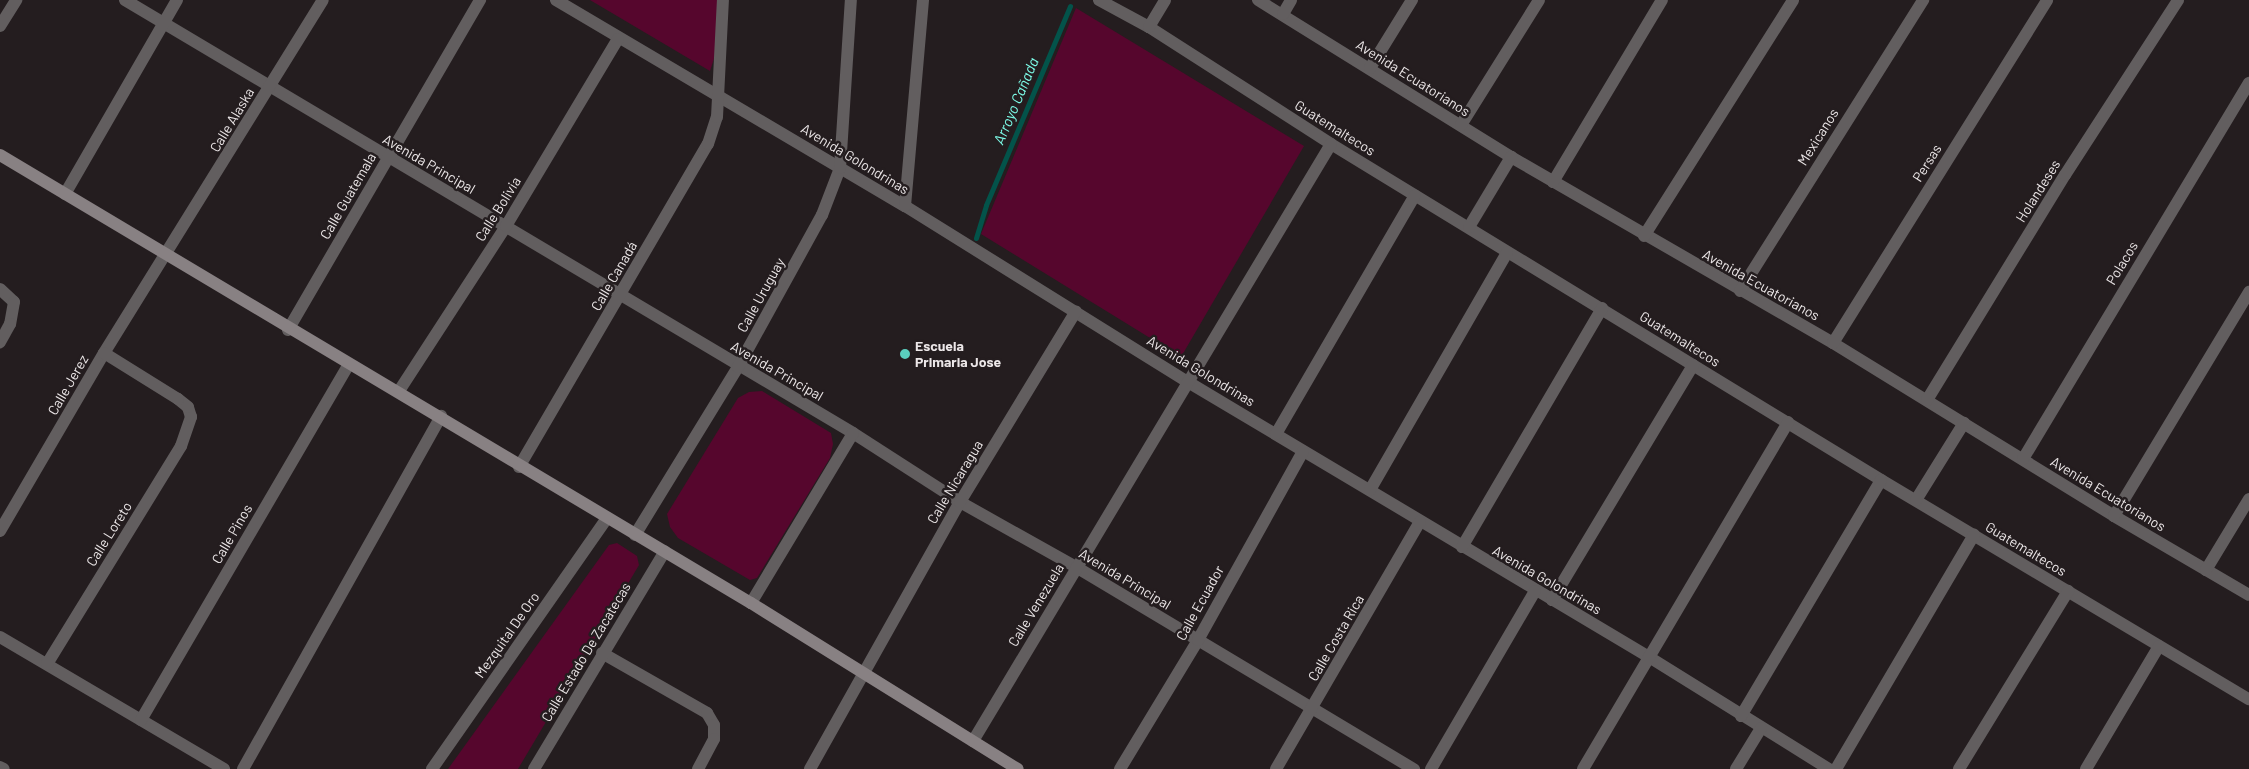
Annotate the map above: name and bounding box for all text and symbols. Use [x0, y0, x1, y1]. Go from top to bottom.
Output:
street label: Avenida Ecuatorianos [1353, 36, 1473, 120]
water label: Arroyo Cañada [990, 55, 1042, 147]
street label: Calle Alaska [206, 85, 258, 155]
street label: Guatemaltecos [1292, 97, 1378, 159]
street label: Mexicanos [1794, 106, 1842, 168]
street label: Avenida Golondrinas [798, 120, 912, 198]
street label: Avenida Principal [380, 131, 478, 197]
street label: Persas [1909, 141, 1945, 185]
street label: Calle Guatemala [317, 150, 379, 242]
street label: Holandeses [2012, 157, 2064, 225]
street label: Calle Bolivia [472, 174, 524, 244]
street label: Calle Canadá [587, 238, 641, 314]
street label: Polacos [2103, 238, 2141, 288]
street label: Avenida Ecuatorianos [1700, 246, 1822, 324]
street label: Calle Uruguay [734, 255, 788, 335]
street label: Guatemaltecos [1637, 308, 1723, 370]
street label: Avenida Golondrinas [1144, 332, 1258, 410]
street label: Avenida Principal [728, 338, 826, 404]
place label: Escuela Primaria Jose [915, 338, 1001, 371]
marker: Escuela Primaria Jose [899, 348, 911, 360]
street label: Calle Jerez [44, 352, 92, 418]
street label: Calle Nicaragua [924, 437, 986, 527]
street label: Avenida Ecuatorianos [2047, 453, 2169, 535]
street label: Calle Loreto [83, 499, 135, 569]
street label: Calle Pinos [208, 501, 256, 567]
street label: Guatemaltecos [1982, 518, 2070, 580]
street label: Avenida Golondrinas [1490, 542, 1604, 618]
street label: Avenida Principal [1076, 545, 1174, 613]
street label: Calle Venezuela [1005, 560, 1067, 650]
street label: Calle Ecuador [1173, 563, 1227, 643]
street label: Calle Estado De Zacatecas [538, 579, 634, 725]
street label: Mezquital De Oro [471, 589, 543, 681]
street label: Calle Costa Rica [1305, 592, 1367, 684]

